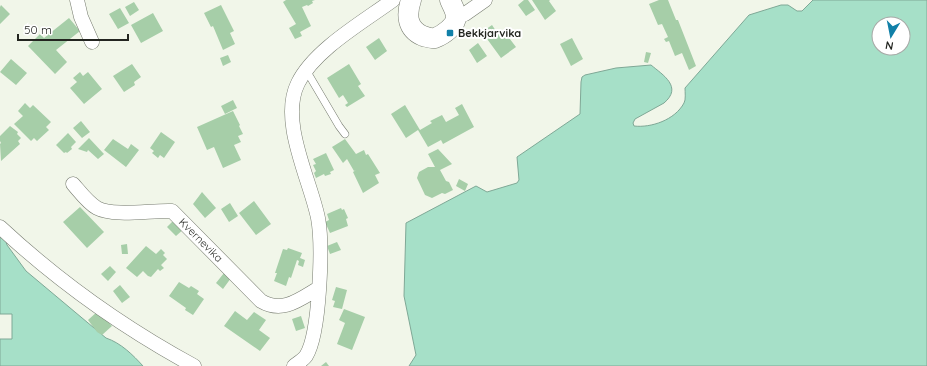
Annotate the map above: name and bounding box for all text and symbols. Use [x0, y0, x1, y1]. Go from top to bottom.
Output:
scale bar [18, 16, 128, 42]
north arrow [871, 16, 911, 56]
text: 50 m [24, 22, 52, 37]
place label: Bekkjarvika [458, 26, 521, 40]
marker: Bekkjarvika [445, 28, 455, 38]
text: N [884, 38, 894, 53]
street label: Kvernevika [176, 215, 226, 265]

